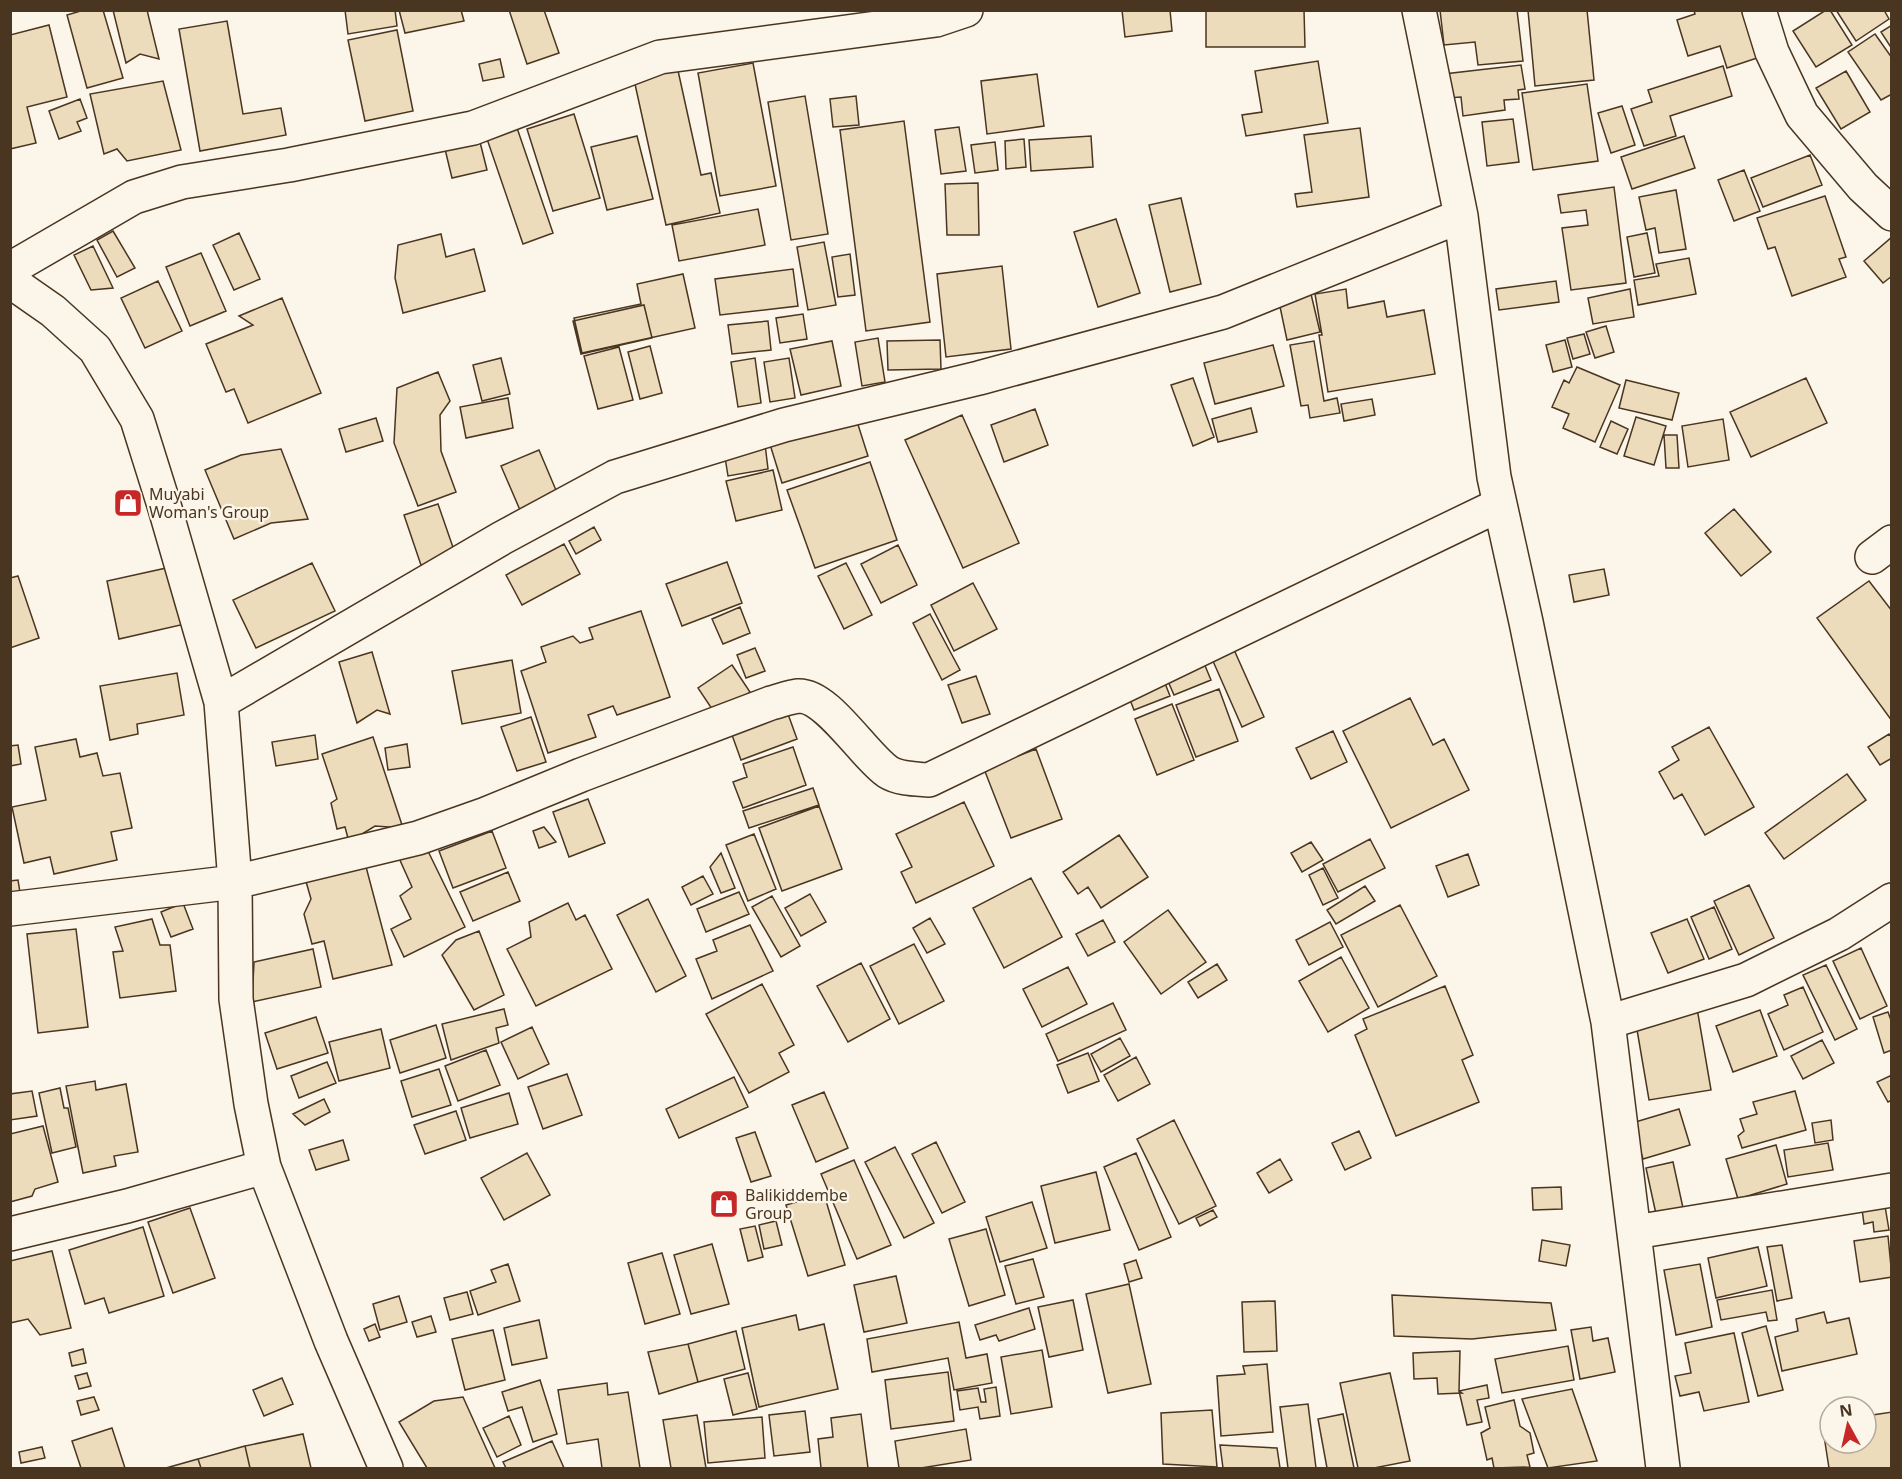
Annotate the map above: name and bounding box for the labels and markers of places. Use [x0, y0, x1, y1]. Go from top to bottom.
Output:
place label: Muyabi Woman's Group [149, 483, 269, 523]
shop icon: Muyabi Woman's Group [112, 487, 144, 519]
place label: Balikiddembe Group [745, 1184, 848, 1224]
shop icon: Balikiddembe Group [708, 1188, 740, 1220]

